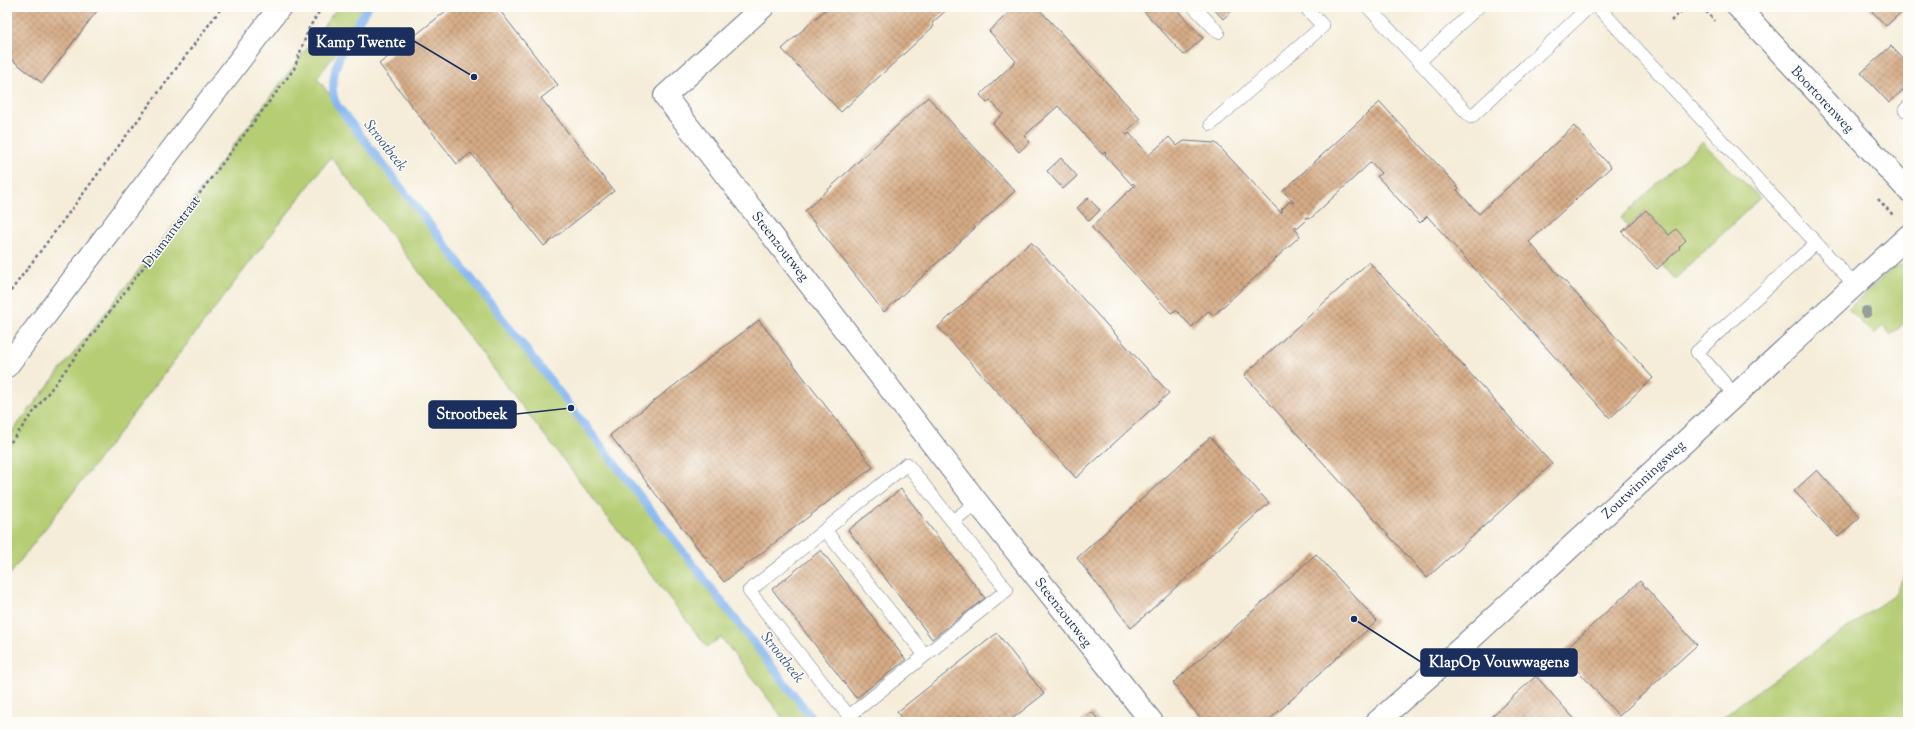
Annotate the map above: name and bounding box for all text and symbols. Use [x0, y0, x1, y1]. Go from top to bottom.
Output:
callout: Kamp Twente [309, 28, 414, 55]
text: Kamp Twente [316, 33, 406, 54]
street label: Boortorenweg [1785, 62, 1858, 138]
water label: Strootbeek [358, 116, 412, 176]
street label: Diamantstraat [139, 192, 206, 272]
street label: Steenzoutweg [746, 208, 813, 286]
callout: Strootbeek [429, 401, 516, 428]
text: Strootbeek [436, 405, 508, 426]
street label: Zoutwinningsweg [1598, 436, 1691, 524]
street label: Steenzoutweg [1029, 574, 1096, 652]
water label: Strootbeek [755, 628, 809, 688]
callout: KlapOp Vouwwagens [1421, 649, 1577, 676]
text: KlapOp Vouwwagens [1429, 653, 1569, 674]

